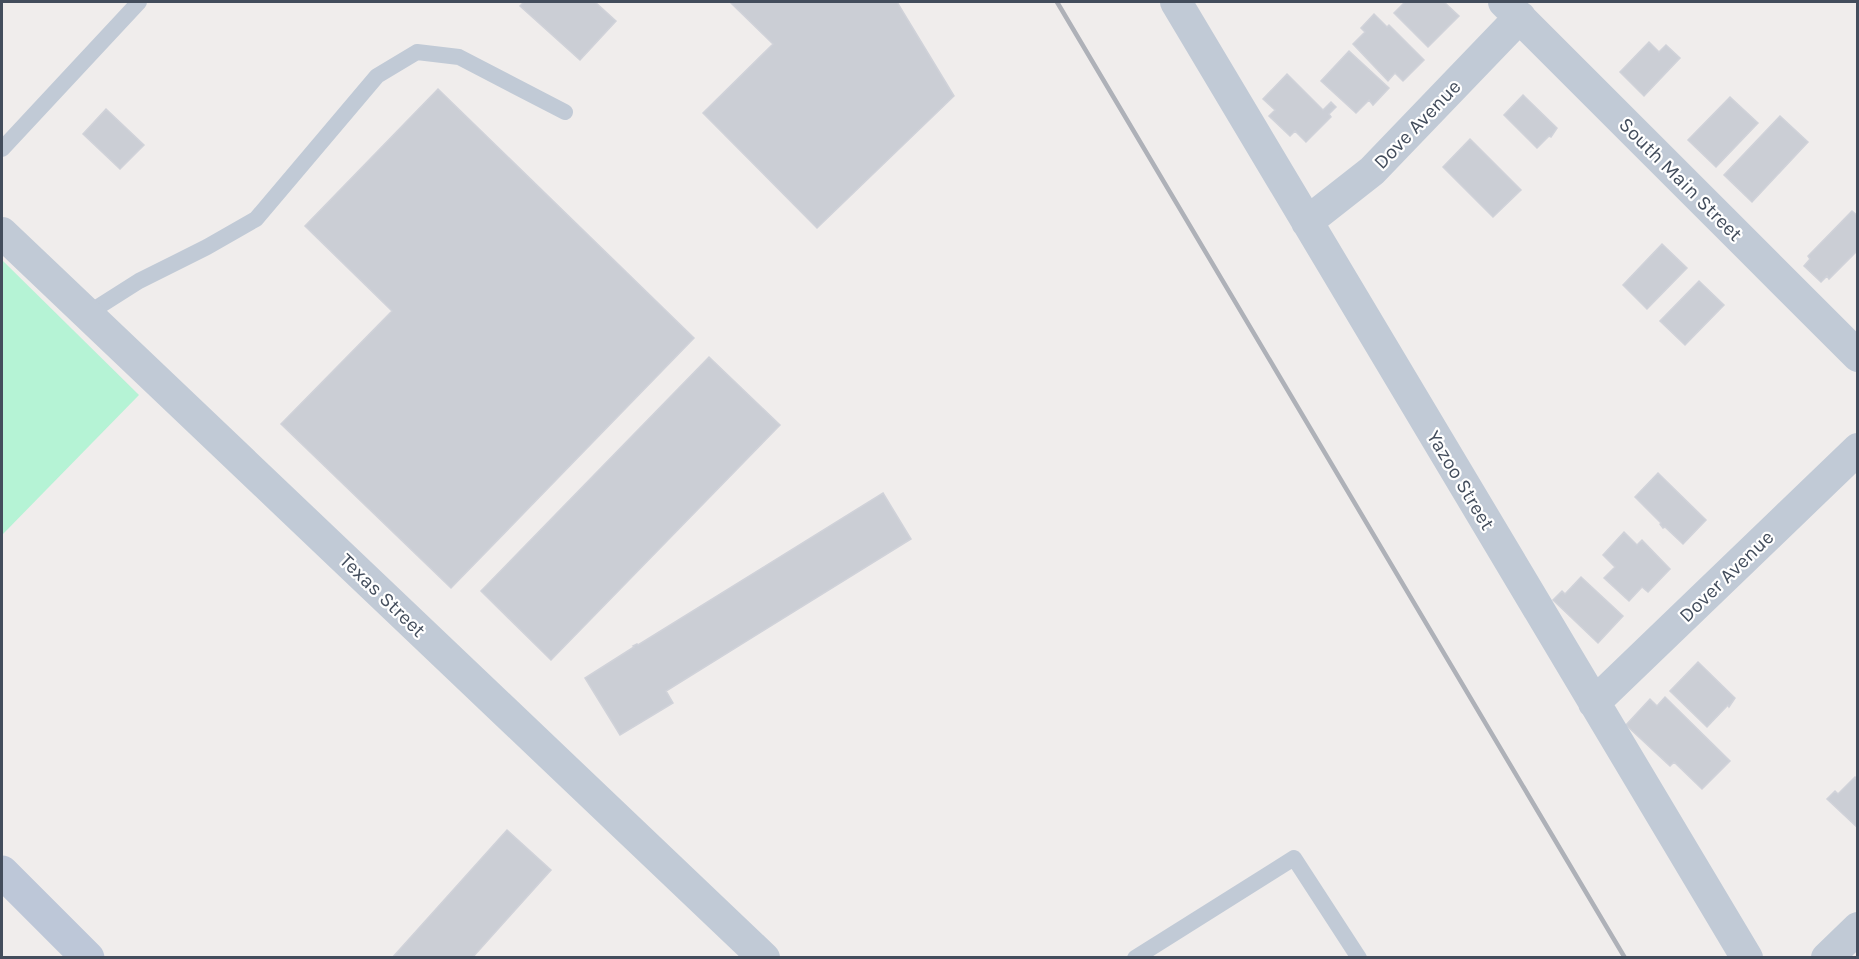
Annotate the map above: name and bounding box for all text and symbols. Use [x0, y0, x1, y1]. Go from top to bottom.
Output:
street label: Dove Avenue [1369, 75, 1466, 174]
street label: South Main Street [1614, 113, 1747, 246]
street label: Yazoo Street [1422, 426, 1499, 534]
street label: Dover Avenue [1674, 526, 1778, 627]
street label: Texas Street [335, 549, 431, 642]

